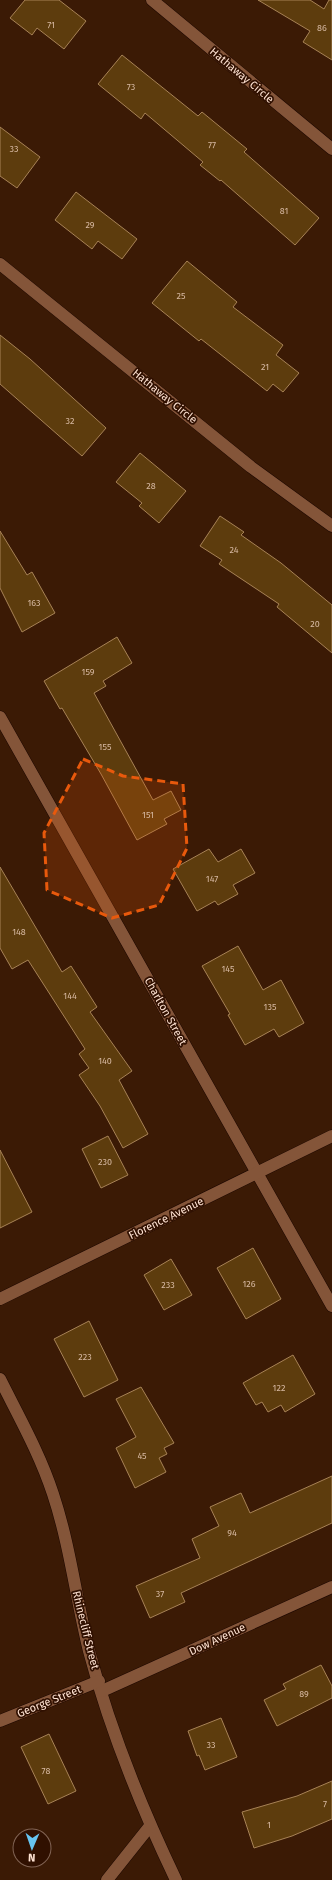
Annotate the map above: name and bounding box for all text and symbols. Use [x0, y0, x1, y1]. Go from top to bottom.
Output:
house number: 71 [47, 20, 55, 30]
house number: 86 [317, 23, 327, 33]
street label: Hathaway Circle [207, 45, 276, 106]
house number: 73 [127, 82, 135, 92]
house number: 77 [208, 140, 216, 150]
house number: 33 [10, 144, 18, 154]
house number: 81 [280, 206, 288, 216]
house number: 29 [85, 220, 95, 230]
house number: 25 [177, 291, 186, 301]
house number: 21 [261, 362, 269, 372]
street label: Hathaway Circle [130, 366, 200, 426]
house number: 32 [66, 416, 74, 426]
house number: 28 [146, 481, 156, 491]
house number: 24 [229, 545, 239, 555]
house number: 163 [27, 598, 41, 608]
house number: 20 [310, 619, 320, 629]
house number: 159 [82, 667, 95, 677]
house number: 155 [99, 742, 112, 752]
house number: 151 [142, 810, 154, 820]
house number: 147 [206, 874, 218, 884]
house number: 148 [12, 927, 26, 937]
house number: 145 [221, 964, 235, 974]
street label: Charlton Street [142, 975, 190, 1047]
house number: 144 [63, 991, 77, 1001]
house number: 135 [264, 1002, 277, 1012]
house number: 140 [98, 1056, 112, 1066]
house number: 230 [98, 1157, 112, 1167]
street label: Florence Avenue [127, 1195, 206, 1242]
house number: 126 [242, 1279, 256, 1289]
house number: 233 [161, 1280, 175, 1290]
house number: 223 [78, 1352, 92, 1362]
house number: 122 [273, 1383, 285, 1393]
house number: 45 [137, 1451, 147, 1461]
house number: 94 [227, 1528, 237, 1538]
house number: 37 [156, 1589, 164, 1599]
street label: Rhinecliff Street [69, 1590, 102, 1671]
street label: Dow Avenue [187, 1621, 248, 1658]
street label: George Street [15, 1683, 83, 1720]
house number: 89 [299, 1689, 309, 1699]
house number: 33 [207, 1740, 215, 1750]
house number: 78 [42, 1766, 50, 1776]
house number: 7 [323, 1799, 327, 1809]
house number: 1 [267, 1820, 271, 1830]
north arrow [12, 1828, 52, 1868]
text: N [28, 1851, 36, 1864]

